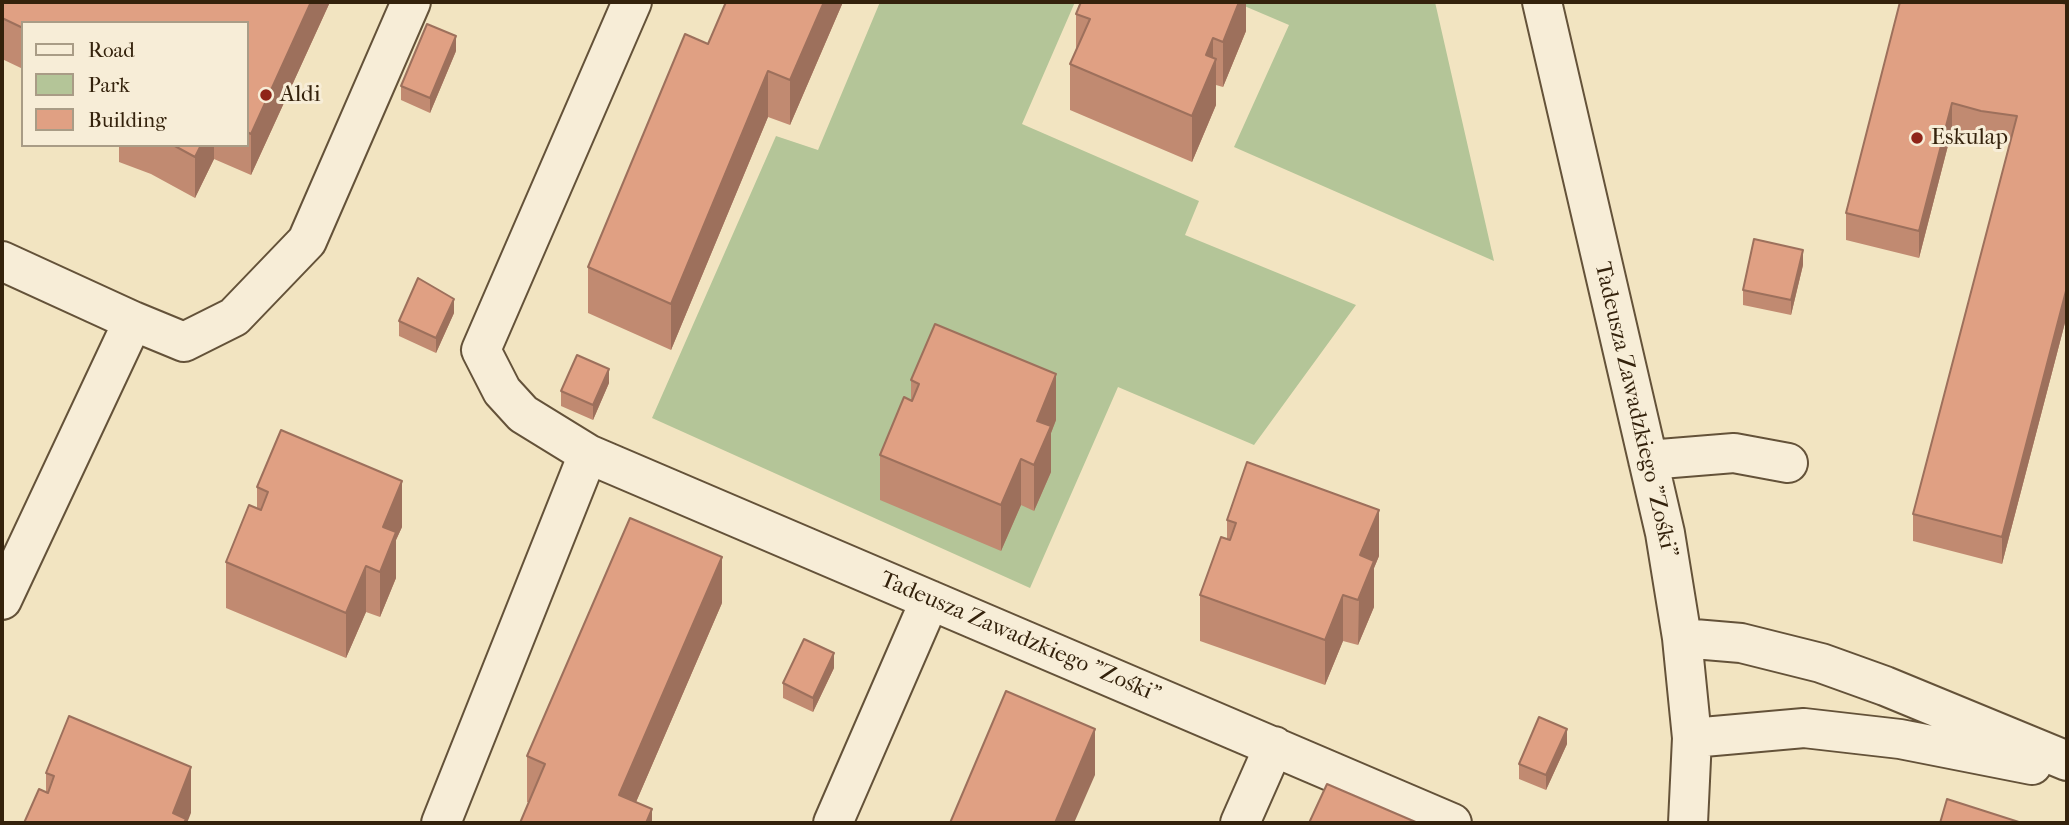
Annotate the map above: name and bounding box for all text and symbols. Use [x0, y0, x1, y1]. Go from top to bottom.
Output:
legend [21, 21, 248, 147]
text: Road [88, 38, 135, 62]
text: Park [88, 73, 130, 97]
place label: Aldi [280, 81, 320, 109]
marker: Aldi [258, 87, 274, 103]
text: Building [88, 108, 166, 132]
place label: Eskulap [1931, 124, 2008, 152]
marker: Eskulap [1909, 130, 1925, 146]
street label: Tadeusza Zawadzkiego "Zośki" [1588, 260, 1682, 560]
street label: Tadeusza Zawadzkiego "Zośki" [876, 566, 1164, 710]

